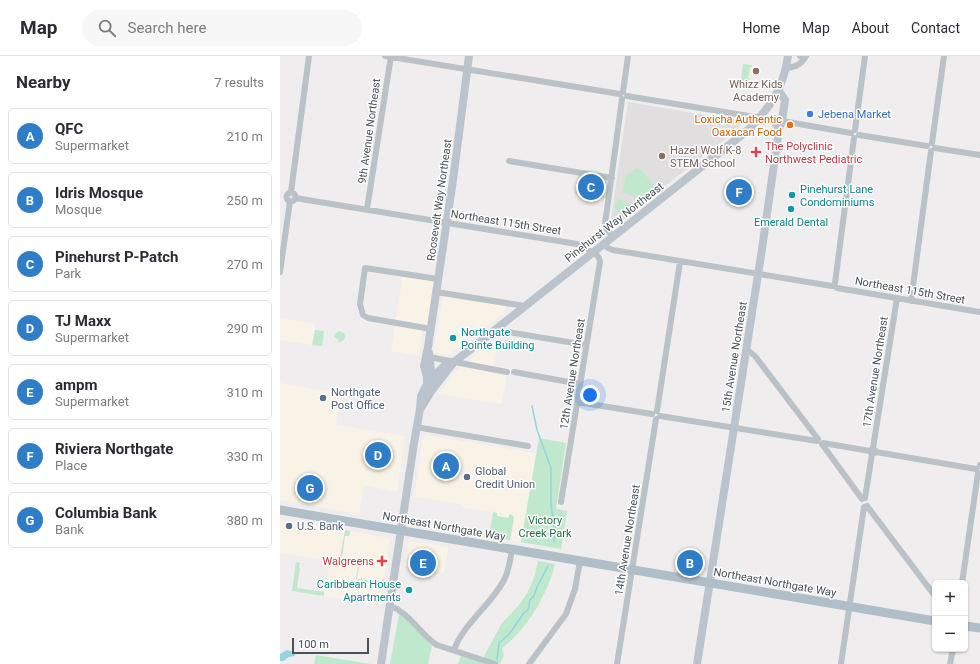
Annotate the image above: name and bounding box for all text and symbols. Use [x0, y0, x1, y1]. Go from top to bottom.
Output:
search box [82, 10, 362, 46]
text: Map [20, 16, 58, 39]
icon: search [96, 17, 118, 39]
text: Search here [128, 19, 206, 37]
text: Home [742, 20, 780, 36]
text: Map [802, 20, 830, 36]
text: About [852, 20, 889, 36]
text: Contact [911, 20, 960, 36]
marker: Whizz Kids Academy [751, 66, 761, 76]
text: Nearby [16, 72, 71, 92]
text: 7 results [214, 75, 264, 90]
street label: 9th Avenue Northeast [356, 77, 383, 185]
place label: Whizz Kids Academy [729, 78, 783, 104]
place label: Jebena Market [818, 108, 891, 121]
marker: Jebena Market [805, 109, 815, 119]
place label: Loxicha Authentic Oaxacan Food [694, 113, 782, 139]
text: QFC [55, 120, 83, 138]
marker: Loxicha Authentic Oaxacan Food [785, 120, 795, 130]
text: A [26, 129, 34, 144]
text: 210 m [226, 129, 263, 144]
text: Supermarket [55, 138, 129, 153]
street label: Roosevelt Way Northeast [424, 138, 455, 262]
place label: The Polyclinic Northwest Pediatric [765, 140, 862, 166]
place label: Hazel Wolf K-8 STEM School [670, 144, 741, 170]
marker: The Polyclinic Northwest Pediatric [750, 146, 762, 158]
marker: Hazel Wolf K-8 STEM School [657, 151, 667, 161]
pin: C [578, 172, 604, 202]
pin: F [726, 177, 752, 207]
street label: Pinehurst Way Northeast [562, 180, 667, 265]
place label: Pinehurst Lane Condominiums [800, 183, 875, 209]
text: Idris Mosque [55, 184, 143, 202]
marker: Pinehurst Lane Condominiums [787, 190, 797, 200]
text: B [26, 193, 34, 208]
text: 250 m [226, 193, 263, 208]
text: Mosque [55, 202, 102, 217]
marker: Emerald Dental [786, 204, 796, 214]
street label: Northeast 115th Street [450, 207, 562, 238]
place label: Emerald Dental [754, 216, 828, 229]
text: Pinehurst P-Patch [55, 248, 178, 266]
text: C [26, 257, 34, 272]
text: 270 m [226, 257, 263, 272]
text: Park [55, 266, 81, 281]
street label: Northeast 115th Street [854, 274, 966, 307]
street label: 15th Avenue Northeast [719, 300, 750, 414]
text: TJ Maxx [55, 312, 111, 330]
street label: 17th Avenue Northeast [860, 315, 891, 429]
street label: 12th Avenue Northeast [557, 317, 588, 431]
text: D [26, 321, 34, 336]
text: 290 m [226, 321, 263, 336]
place label: Northgate Pointe Building [461, 326, 534, 352]
text: Supermarket [55, 330, 129, 345]
marker: Northgate Pointe Building [448, 333, 458, 343]
text: ampm [55, 376, 97, 394]
text: E [26, 385, 34, 400]
text: 310 m [226, 385, 263, 400]
your location [580, 385, 600, 405]
place label: Northgate Post Office [331, 386, 385, 412]
marker: Northgate Post Office [318, 393, 328, 403]
text: Supermarket [55, 394, 129, 409]
text: Riviera Northgate [55, 440, 173, 458]
pin: D [365, 440, 391, 470]
text: F [26, 449, 34, 464]
text: 330 m [226, 449, 263, 464]
pin: A [433, 451, 459, 481]
text: Place [55, 458, 87, 473]
place label: Global Credit Union [475, 465, 535, 491]
marker: Global Credit Union [462, 472, 472, 482]
pin: G [297, 473, 323, 503]
street label: 14th Avenue Northeast [612, 483, 643, 597]
text: Columbia Bank [55, 504, 157, 522]
street label: Northeast Northgate Way [382, 509, 507, 544]
text: G [26, 513, 34, 528]
text: 380 m [226, 513, 263, 528]
park label: Victory Creek Park [519, 514, 572, 540]
place label: U.S. Bank [297, 520, 344, 533]
marker: U.S. Bank [284, 521, 294, 531]
text: Bank [55, 522, 84, 537]
pin: E [410, 548, 436, 578]
pin: B [677, 548, 703, 578]
place label: Walgreens [323, 555, 374, 568]
marker: Walgreens [377, 556, 387, 566]
street label: Northeast Northgate Way [713, 565, 838, 600]
place label: Caribbean House Apartments [317, 578, 401, 604]
map controls [932, 580, 968, 652]
button: + [932, 580, 968, 616]
marker: Caribbean House Apartments [404, 585, 414, 595]
button: − [932, 616, 968, 652]
scale bar [292, 636, 369, 655]
text: 100 m [298, 638, 329, 651]

